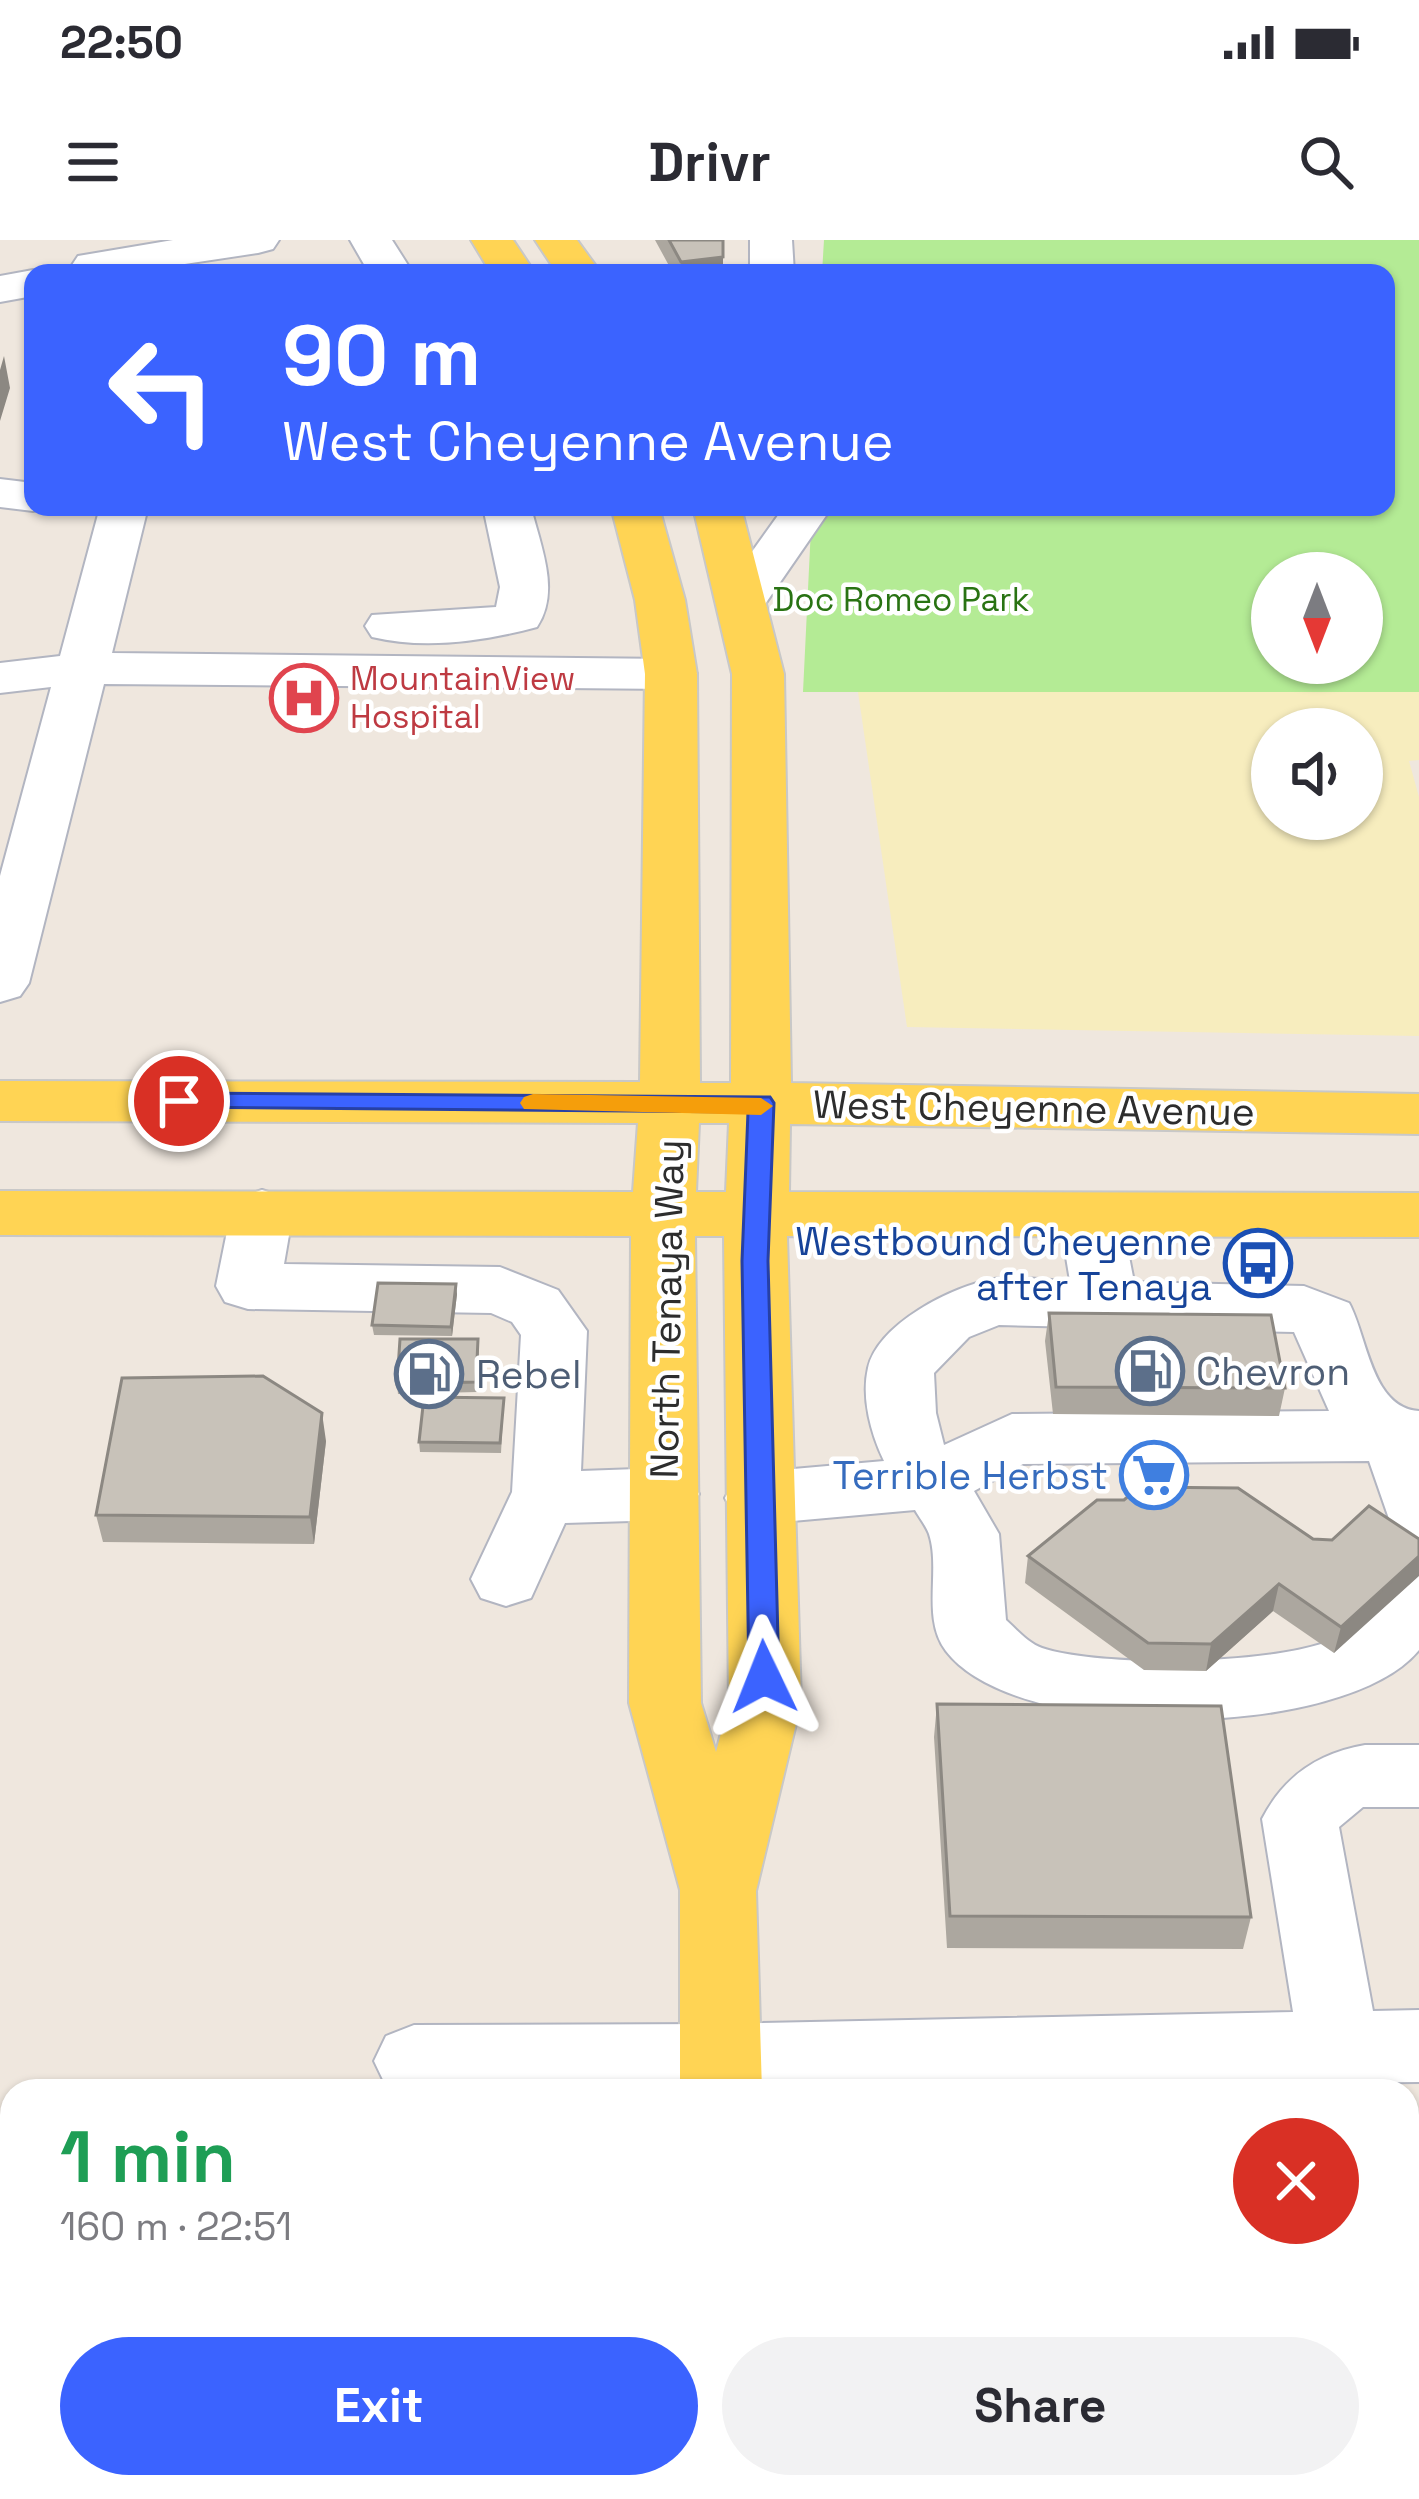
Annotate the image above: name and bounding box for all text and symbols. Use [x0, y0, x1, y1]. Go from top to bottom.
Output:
text: 22:50 [60, 14, 183, 71]
text: Drivr [648, 128, 771, 197]
icon: menu [60, 129, 126, 195]
icon: search [1293, 129, 1359, 195]
text: 90 m [282, 302, 481, 410]
icon: left [84, 312, 240, 468]
text: West Cheyenne Avenue [282, 407, 894, 476]
north arrow [1251, 552, 1383, 684]
map controls [1251, 552, 1383, 840]
park label: Doc Romeo Park [772, 579, 1030, 621]
place label: MountainView Hospital [350, 658, 575, 738]
hospital icon: MountainView Hospital [269, 663, 339, 733]
button: sound [1251, 708, 1383, 840]
pin [128, 1050, 230, 1152]
icon: arrive [146, 1068, 212, 1134]
street label: West Cheyenne Avenue [813, 1080, 1255, 1136]
street label: North Tenaya Way [640, 1139, 694, 1479]
place label: Westbound Cheyenne after Tenaya [795, 1217, 1212, 1311]
bus stop icon: Westbound Cheyenne after Tenaya [1223, 1228, 1293, 1298]
fuel station icon: Chevron [1115, 1336, 1185, 1406]
fuel station icon: Rebel [394, 1339, 464, 1409]
place label: Chevron [1196, 1347, 1350, 1396]
place label: Rebel [476, 1350, 581, 1399]
supermarket icon: Terrible Herbst [1119, 1440, 1189, 1510]
place label: Terrible Herbst [833, 1451, 1108, 1500]
position arrow [701, 1614, 827, 1740]
text: 1 min [60, 2111, 236, 2203]
button: close [1233, 2118, 1359, 2244]
text: 160 m · 22:51 [60, 2202, 292, 2251]
button: Exit [60, 2337, 698, 2475]
button: Share [722, 2337, 1359, 2475]

